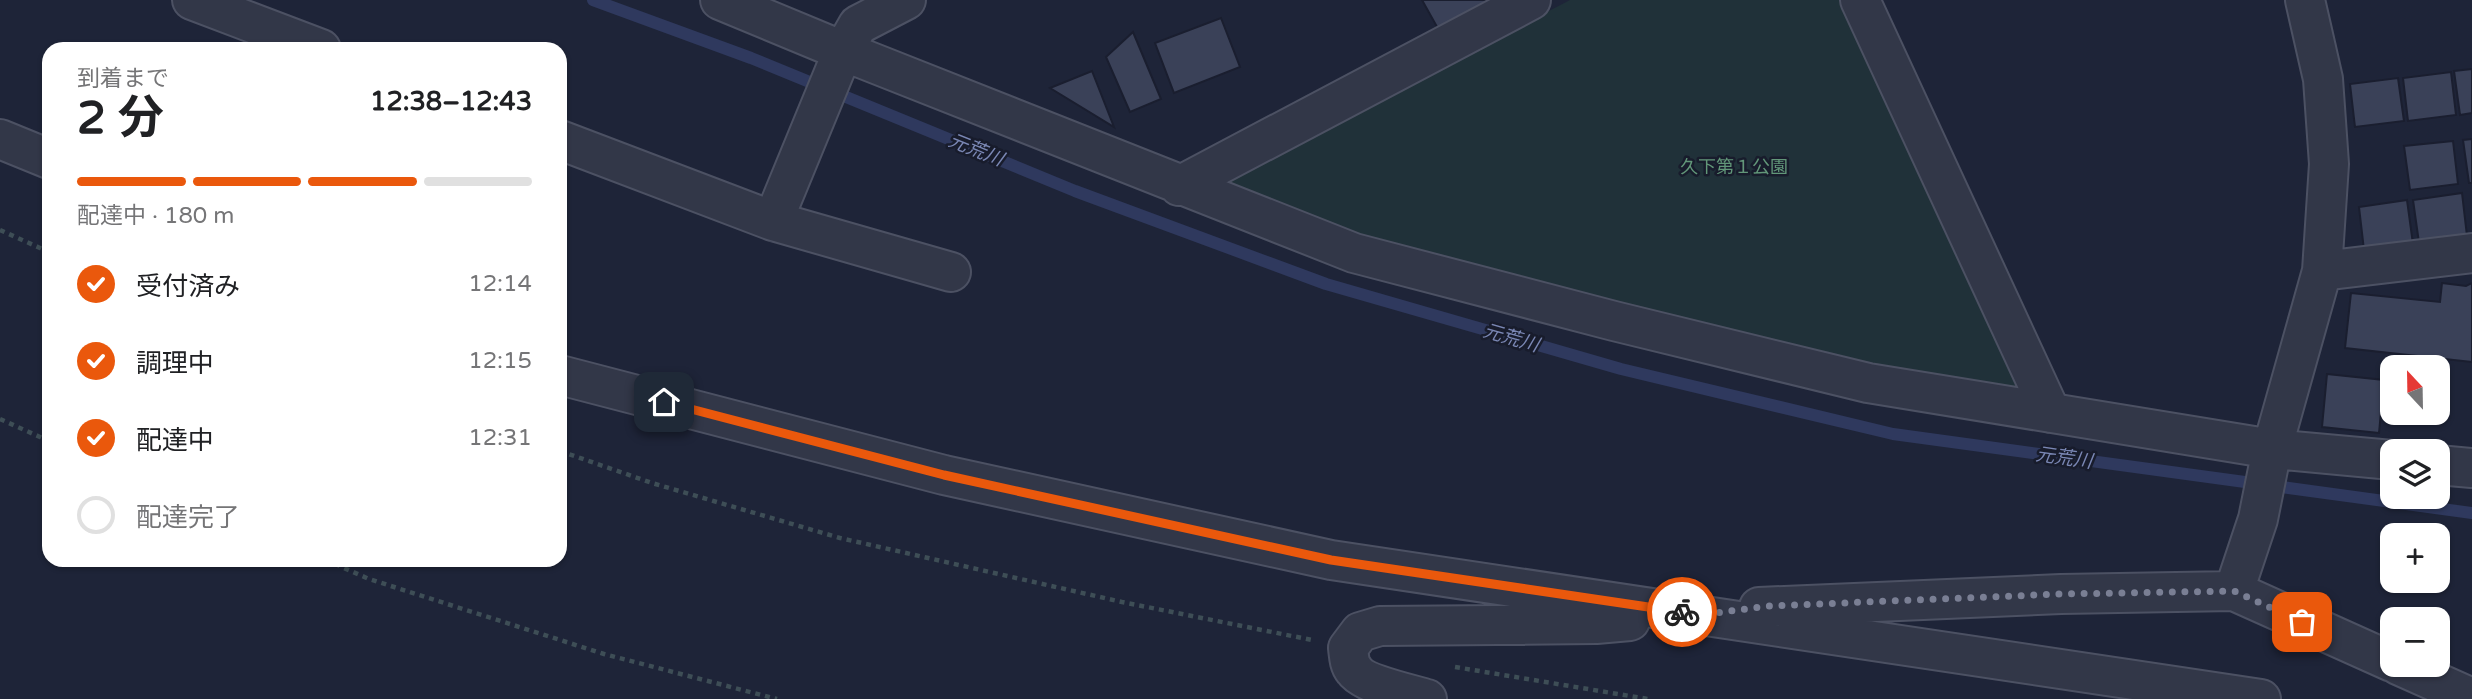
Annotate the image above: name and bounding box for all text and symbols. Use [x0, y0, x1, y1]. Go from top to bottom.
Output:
text: 到着まで [77, 65, 169, 93]
text: 12:38–12:43 [370, 86, 532, 117]
text: 2 分 [77, 91, 164, 146]
water label: 元荒川 [945, 129, 1008, 172]
park label: 久下第１公園 [1680, 156, 1788, 178]
text: 配達中 · 180 m [77, 202, 234, 230]
icon: check [77, 265, 115, 303]
text: 12:14 [468, 270, 532, 298]
text: 受付済み [136, 271, 240, 302]
water label: 元荒川 [1481, 320, 1543, 357]
icon: check [77, 342, 115, 380]
text: 12:15 [468, 347, 532, 375]
text: 調理中 [136, 348, 214, 379]
north arrow [2380, 355, 2450, 425]
map controls [2380, 355, 2450, 677]
pin [634, 372, 694, 432]
icon: home [645, 383, 683, 421]
icon: check [77, 419, 115, 457]
text: 12:31 [468, 424, 532, 452]
text: 配達中 [136, 425, 214, 456]
button: layers [2380, 439, 2450, 509]
water label: 元荒川 [2034, 443, 2096, 473]
text: 配達完了 [136, 502, 240, 533]
button: + [2380, 523, 2450, 593]
courier [1647, 577, 1717, 647]
pin [2272, 592, 2332, 652]
icon: bike [1663, 593, 1701, 631]
icon: bag [2283, 603, 2321, 641]
button: − [2380, 607, 2450, 677]

